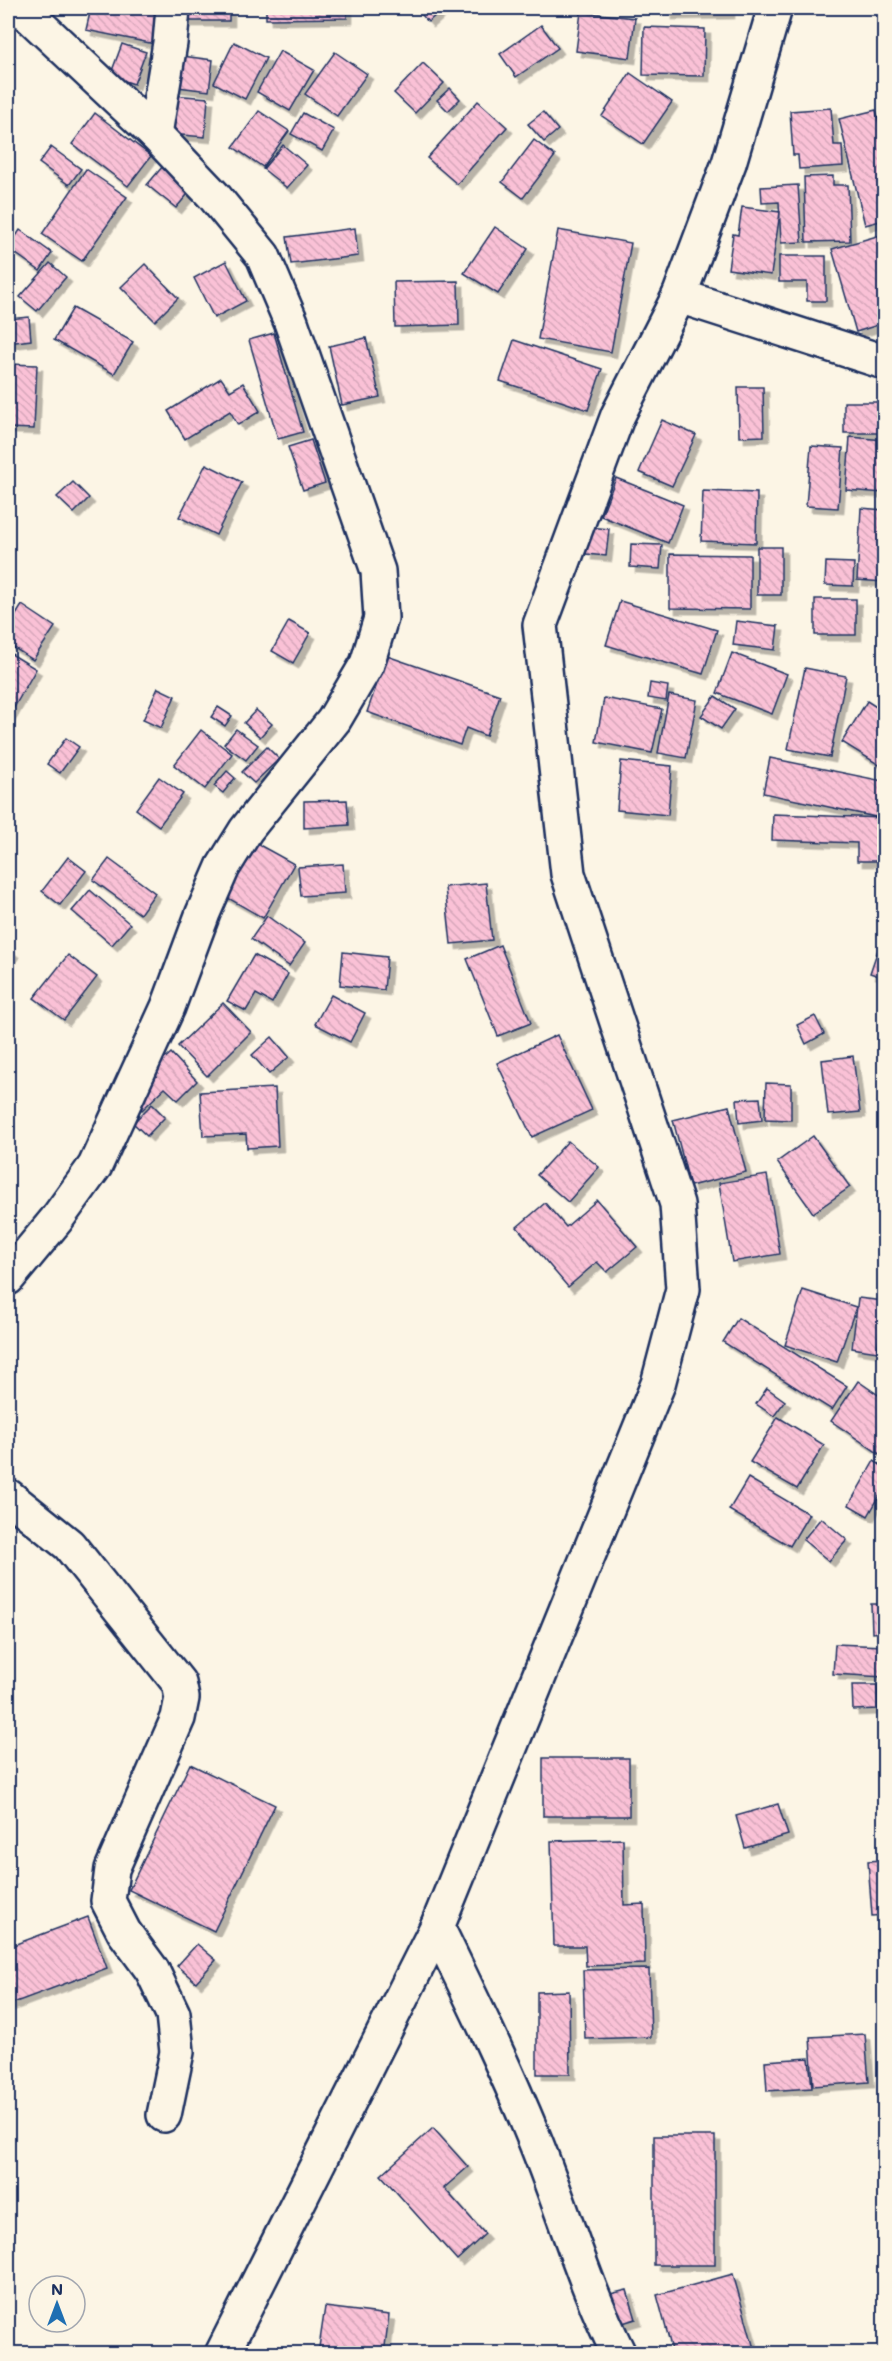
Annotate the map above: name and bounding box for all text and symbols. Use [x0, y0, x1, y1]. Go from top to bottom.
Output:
north arrow [27, 2274, 87, 2334]
text: N [51, 2278, 63, 2299]

